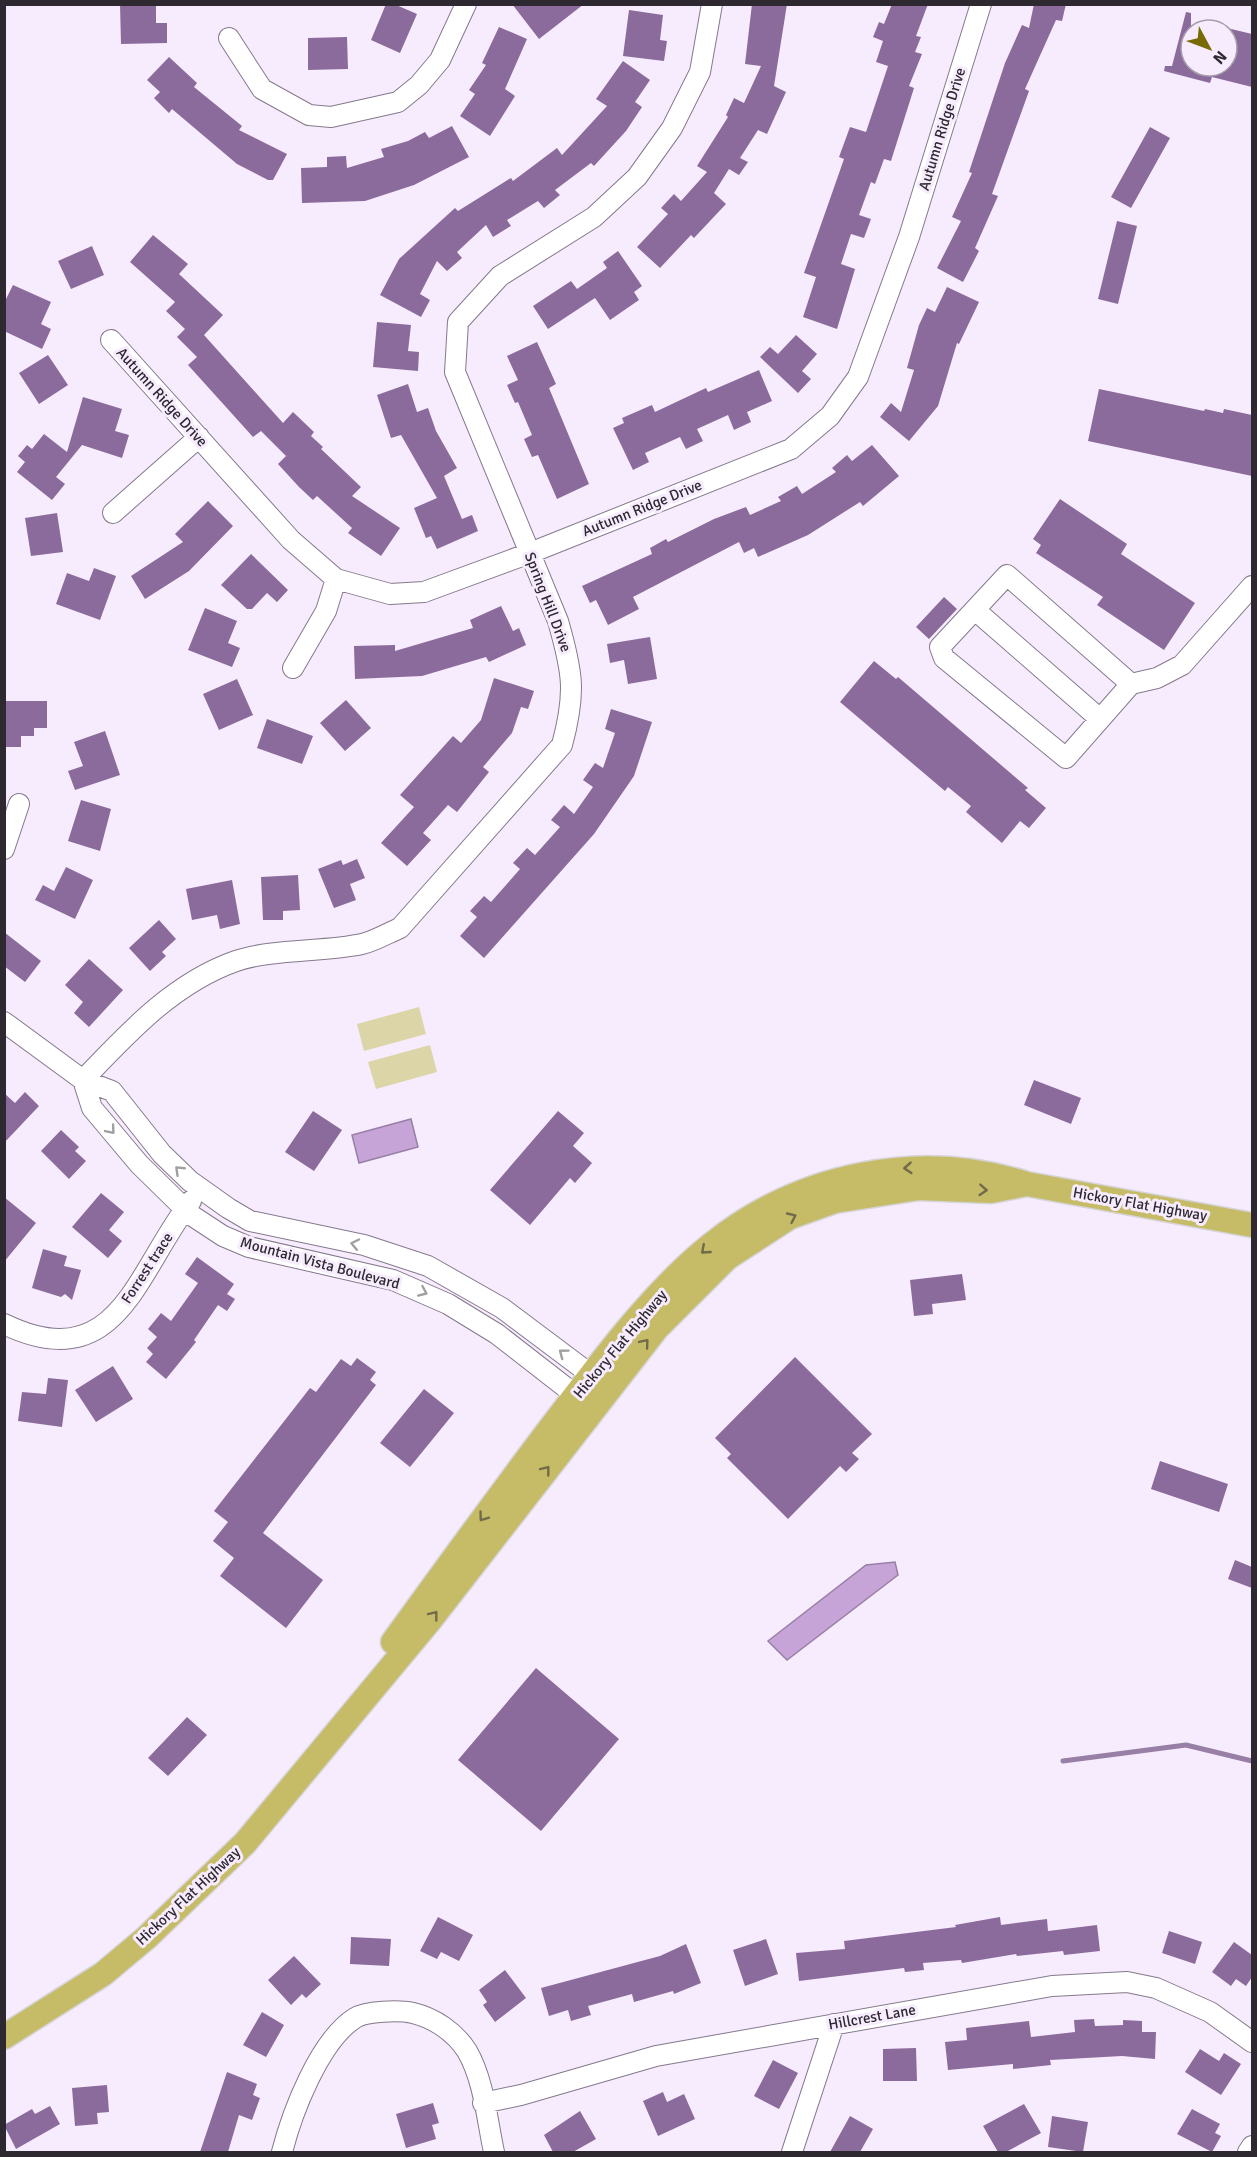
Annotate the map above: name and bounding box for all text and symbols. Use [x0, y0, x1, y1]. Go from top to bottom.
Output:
north arrow [1179, 18, 1239, 78]
text: N [1208, 46, 1231, 68]
street label: Autumn Ridge Drive [915, 65, 969, 193]
street label: Autumn Ridge Drive [113, 344, 211, 450]
street label: Autumn Ridge Drive [580, 476, 704, 540]
street label: Spring Hill Drive [521, 550, 575, 654]
one-way arrow [104, 1123, 115, 1134]
one-way arrow [903, 1162, 912, 1175]
one-way arrow [175, 1166, 185, 1177]
street label: Hickory Flat Highway [1072, 1183, 1208, 1225]
one-way arrow [978, 1184, 987, 1197]
one-way arrow [786, 1212, 797, 1224]
street label: Forrest trace [117, 1229, 177, 1307]
street label: Mountain Vista Boulevard [238, 1233, 402, 1293]
one-way arrow [350, 1238, 360, 1251]
one-way arrow [701, 1243, 712, 1254]
one-way arrow [416, 1285, 427, 1297]
street label: Hickory Flat Highway [569, 1286, 671, 1402]
one-way arrow [638, 1339, 649, 1350]
one-way arrow [558, 1349, 569, 1360]
one-way arrow [539, 1465, 550, 1476]
one-way arrow [480, 1511, 491, 1522]
one-way arrow [427, 1611, 438, 1622]
street label: Hickory Flat Highway [132, 1843, 244, 1949]
street label: Hillcrest Lane [827, 2000, 917, 2034]

